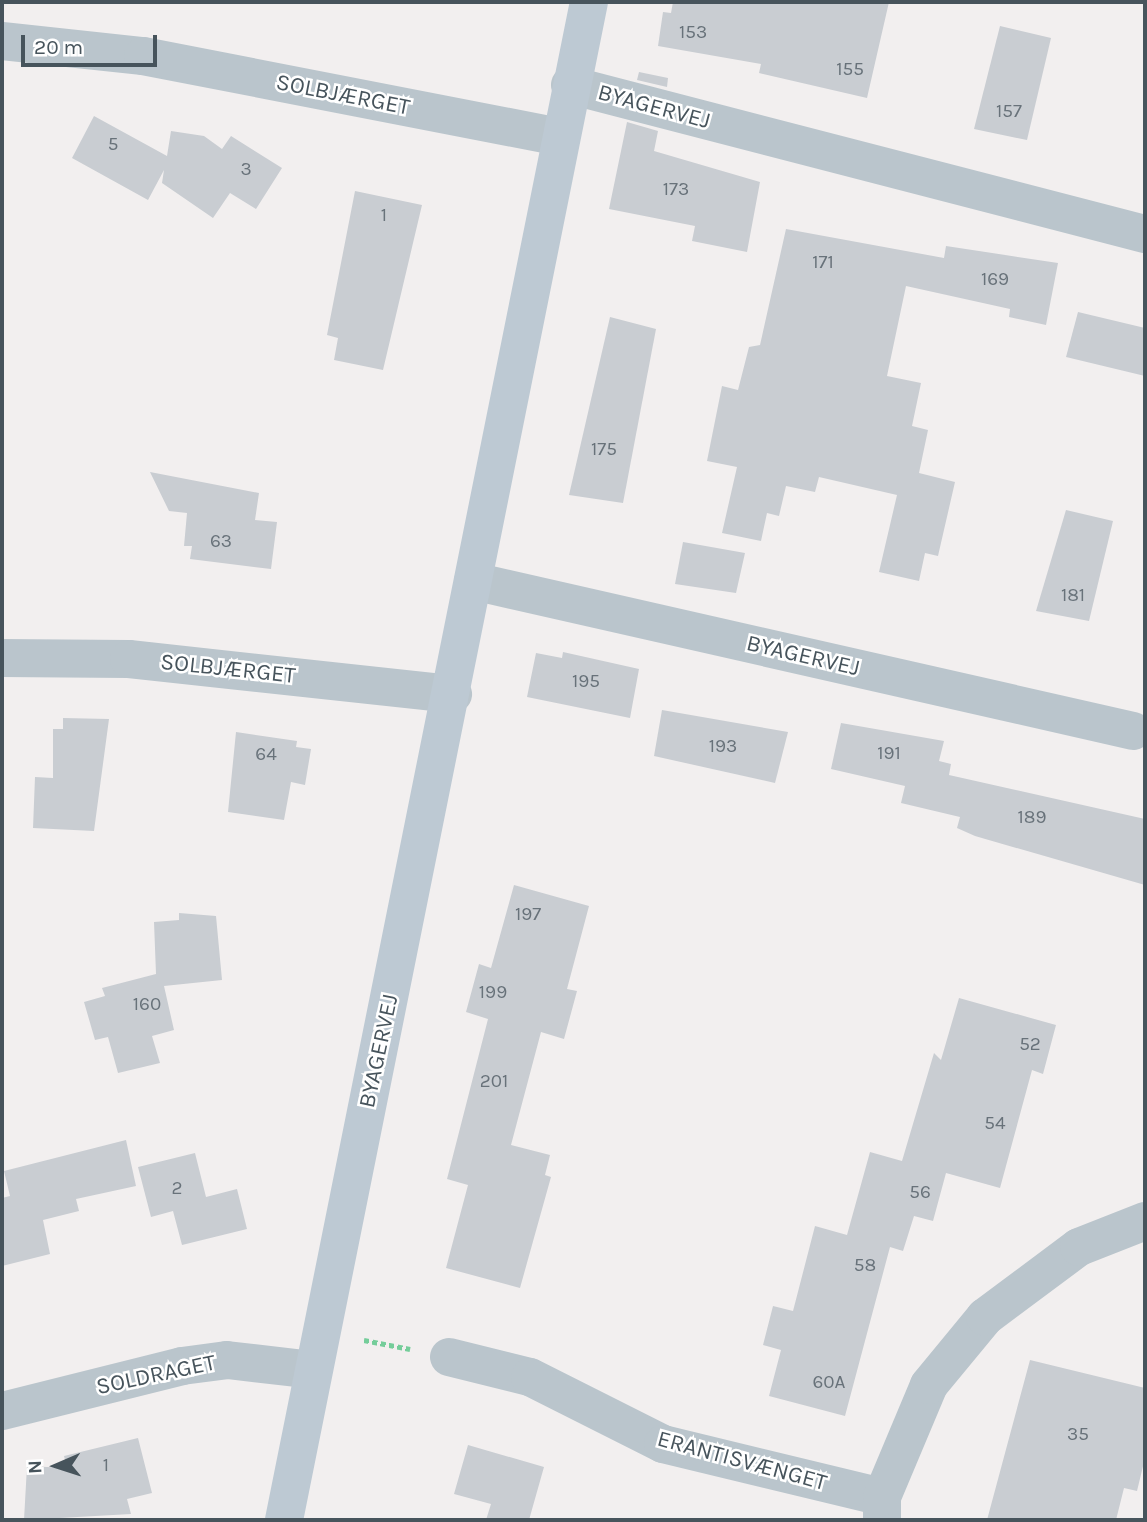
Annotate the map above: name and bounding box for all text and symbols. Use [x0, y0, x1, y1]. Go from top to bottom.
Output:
scale bar [24, 21, 161, 65]
house number: 153 [679, 22, 707, 44]
text: 20 m [34, 35, 83, 59]
house number: 155 [836, 59, 864, 81]
street label: SOLBJÆRGET [274, 69, 412, 121]
street label: BYAGERVEJ [595, 79, 713, 135]
house number: 157 [996, 101, 1022, 123]
house number: 5 [108, 134, 118, 156]
house number: 3 [240, 159, 252, 181]
house number: 173 [663, 179, 689, 201]
house number: 1 [381, 205, 387, 227]
house number: 171 [812, 252, 834, 274]
house number: 169 [981, 269, 1009, 291]
house number: 175 [591, 439, 617, 461]
house number: 63 [210, 531, 232, 553]
house number: 181 [1061, 585, 1085, 607]
street label: BYAGERVEJ [744, 630, 862, 682]
street label: SOLBJÆRGET [159, 648, 297, 690]
house number: 195 [572, 671, 600, 693]
house number: 193 [709, 736, 737, 758]
house number: 191 [877, 743, 901, 765]
house number: 64 [255, 744, 277, 766]
house number: 189 [1018, 807, 1046, 829]
house number: 197 [515, 904, 541, 926]
house number: 199 [479, 982, 507, 1004]
street label: BYAGERVEJ [353, 992, 405, 1110]
house number: 160 [133, 994, 161, 1016]
house number: 52 [1019, 1034, 1041, 1056]
house number: 201 [480, 1071, 508, 1093]
house number: 54 [984, 1113, 1006, 1135]
house number: 2 [171, 1178, 183, 1200]
house number: 56 [909, 1182, 931, 1204]
house number: 58 [854, 1255, 876, 1277]
street label: SOLDRAGET [94, 1349, 218, 1401]
house number: 60A [812, 1372, 846, 1394]
house number: 35 [1067, 1424, 1089, 1446]
street label: ERANTISVÆNGET [654, 1425, 830, 1497]
north arrow [21, 1431, 91, 1501]
house number: 1 [103, 1455, 109, 1477]
text: N [24, 1460, 46, 1474]

